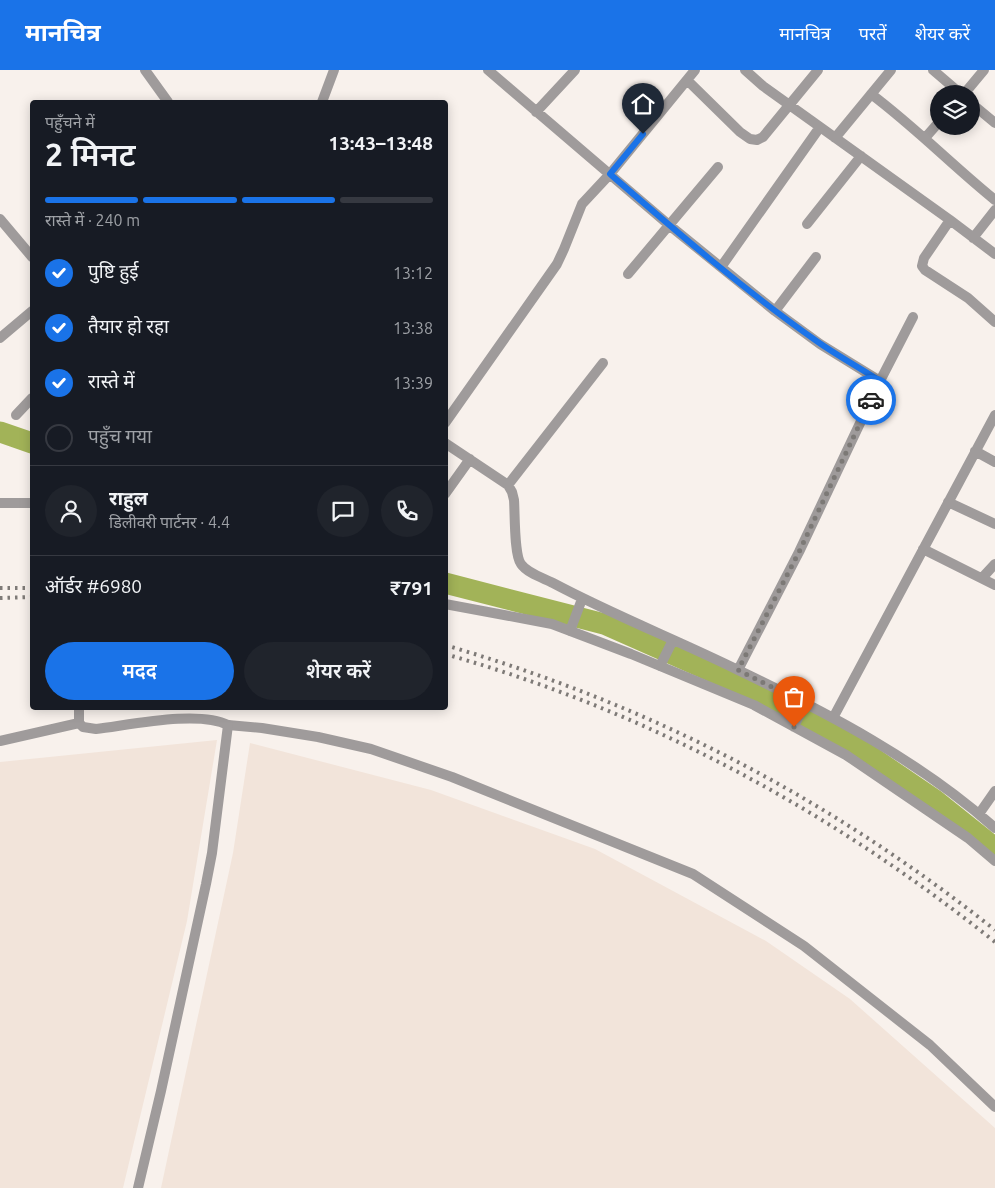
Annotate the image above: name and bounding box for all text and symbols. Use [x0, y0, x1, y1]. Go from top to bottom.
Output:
text: मानचित्र [25, 19, 101, 46]
text: मानचित्र [779, 23, 831, 43]
text: परतें [859, 23, 887, 43]
text: शेयर करें [915, 23, 970, 43]
pin [622, 83, 664, 134]
map controls [930, 85, 980, 135]
button: layers [930, 85, 980, 135]
icon: home [629, 90, 657, 118]
text: पहुँचने में [45, 113, 95, 131]
text: 13:43–13:48 [328, 132, 433, 154]
text: 2 मिनट [45, 136, 136, 172]
text: रास्ते में · 240 m [45, 211, 140, 229]
icon: check [45, 259, 73, 287]
text: पुष्टि हुई [88, 260, 139, 282]
text: 13:12 [393, 264, 433, 282]
icon: check [45, 314, 73, 342]
text: तैयार हो रहा [88, 315, 169, 337]
text: 13:38 [393, 319, 433, 337]
icon: check [45, 369, 73, 397]
text: रास्ते में [88, 370, 135, 392]
text: 13:39 [393, 374, 433, 392]
courier [846, 375, 896, 425]
icon: car [857, 386, 885, 414]
text: पहुँच गया [88, 425, 152, 447]
button: person [45, 485, 97, 537]
button: chat [317, 485, 369, 537]
button: phone [381, 485, 433, 537]
text: राहुल [109, 487, 148, 509]
text: डिलीवरी पार्टनर · 4.4 [109, 513, 230, 531]
text: ऑर्डर #6980 [45, 575, 142, 597]
text: ₹791 [390, 577, 433, 599]
button: मदद [45, 642, 234, 700]
button: शेयर करें [244, 642, 433, 700]
pin [773, 676, 815, 727]
icon: bag [780, 683, 808, 711]

